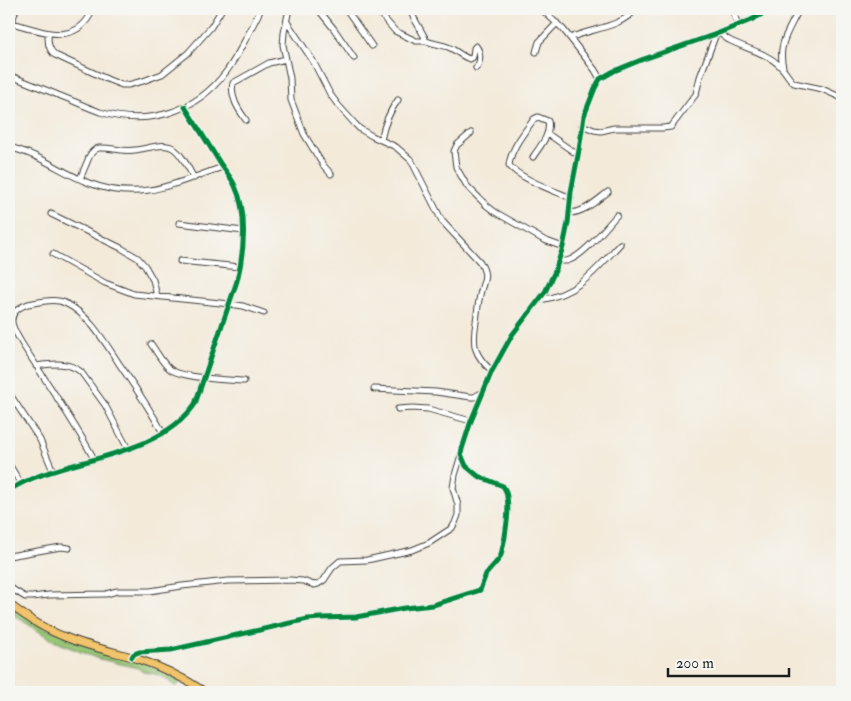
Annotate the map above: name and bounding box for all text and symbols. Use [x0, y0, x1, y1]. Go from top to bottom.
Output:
scale bar [668, 646, 790, 678]
text: 200 m [676, 654, 714, 673]

